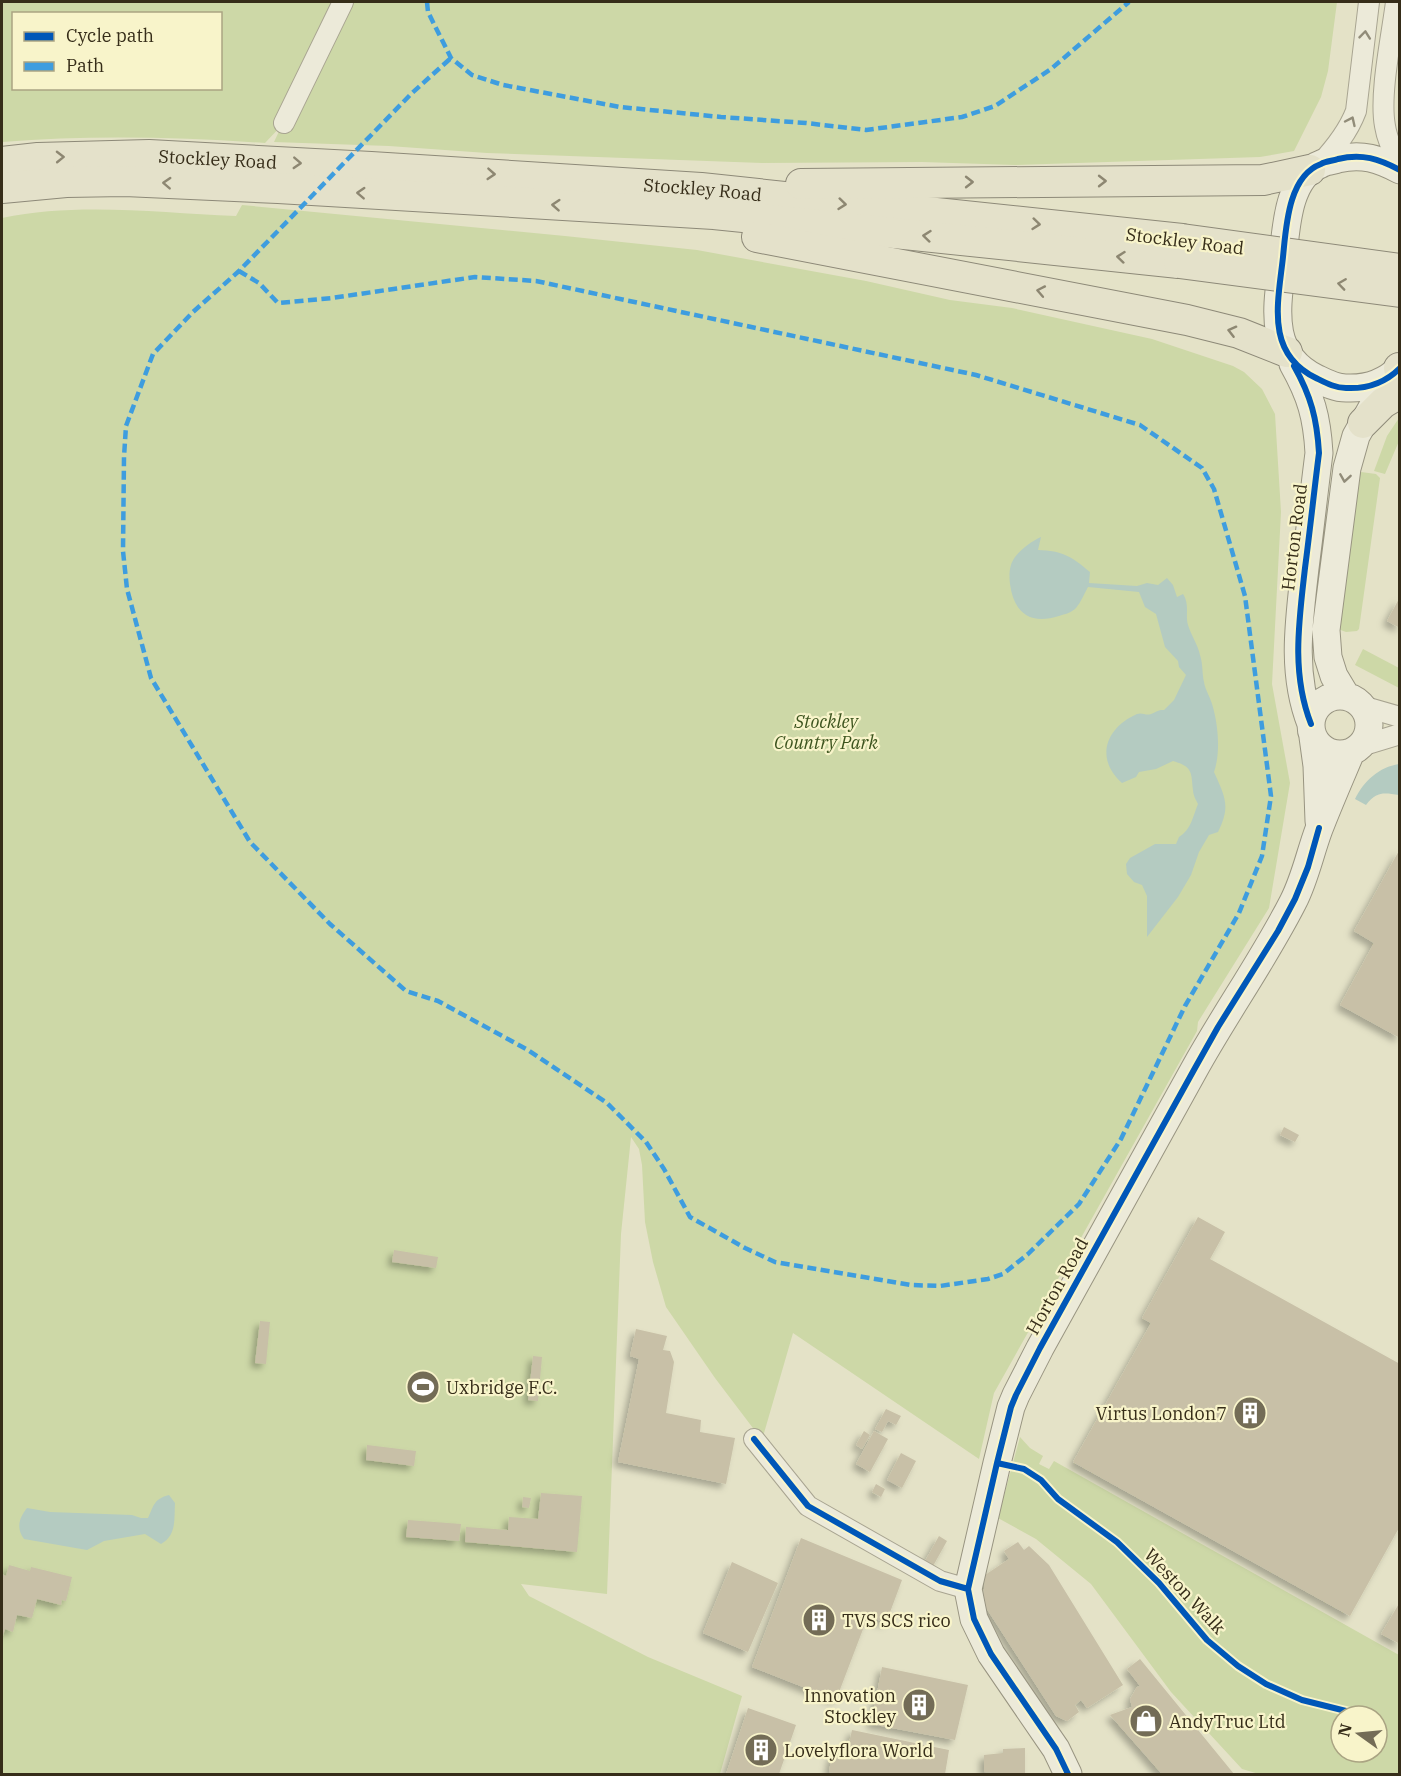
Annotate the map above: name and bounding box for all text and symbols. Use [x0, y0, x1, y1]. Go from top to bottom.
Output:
legend [12, 12, 222, 90]
text: Cycle path [66, 24, 154, 47]
one-way arrow [1358, 31, 1371, 40]
text: Path [66, 54, 104, 77]
one-way arrow [1344, 116, 1356, 127]
street label: Stockley Road [158, 144, 278, 173]
one-way arrow [55, 151, 64, 164]
one-way arrow [292, 156, 301, 169]
one-way arrow [487, 168, 496, 181]
street label: Stockley Road [643, 173, 763, 206]
one-way arrow [1097, 175, 1106, 188]
one-way arrow [162, 176, 171, 189]
one-way arrow [965, 176, 974, 188]
one-way arrow [357, 186, 366, 199]
one-way arrow [838, 197, 847, 210]
one-way arrow [551, 199, 560, 212]
one-way arrow [1032, 217, 1041, 230]
street label: Stockley Road [1125, 222, 1245, 260]
one-way arrow [922, 231, 931, 243]
one-way arrow [1116, 251, 1125, 264]
one-way arrow [1337, 279, 1346, 291]
one-way arrow [1037, 285, 1047, 298]
one-way arrow [1227, 326, 1237, 339]
one-way arrow [1340, 474, 1352, 483]
street label: Horton Road [1276, 482, 1312, 592]
park label: Stockley Country Park [774, 710, 878, 754]
street label: Horton Road [1021, 1233, 1093, 1339]
sports icon: Uxbridge F.C. [405, 1369, 441, 1405]
place label: Uxbridge F.C. [446, 1376, 557, 1399]
building icon: Virtus London7 [1232, 1395, 1268, 1431]
place label: Virtus London7 [1095, 1402, 1227, 1425]
street label: Weston Walk [1139, 1543, 1231, 1639]
building icon: TVS SCS rico [801, 1602, 837, 1638]
place label: TVS SCS rico [842, 1609, 951, 1632]
place label: Innovation Stockley [804, 1684, 896, 1728]
building icon: Innovation Stockley [901, 1687, 937, 1723]
shop icon: AndyTruc Ltd [1128, 1703, 1164, 1739]
north arrow [1329, 1704, 1389, 1764]
place label: AndyTruc Ltd [1169, 1710, 1286, 1733]
text: N [1333, 1721, 1356, 1739]
building icon: Lovelyflora World [743, 1732, 779, 1768]
place label: Lovelyflora World [784, 1739, 933, 1762]

